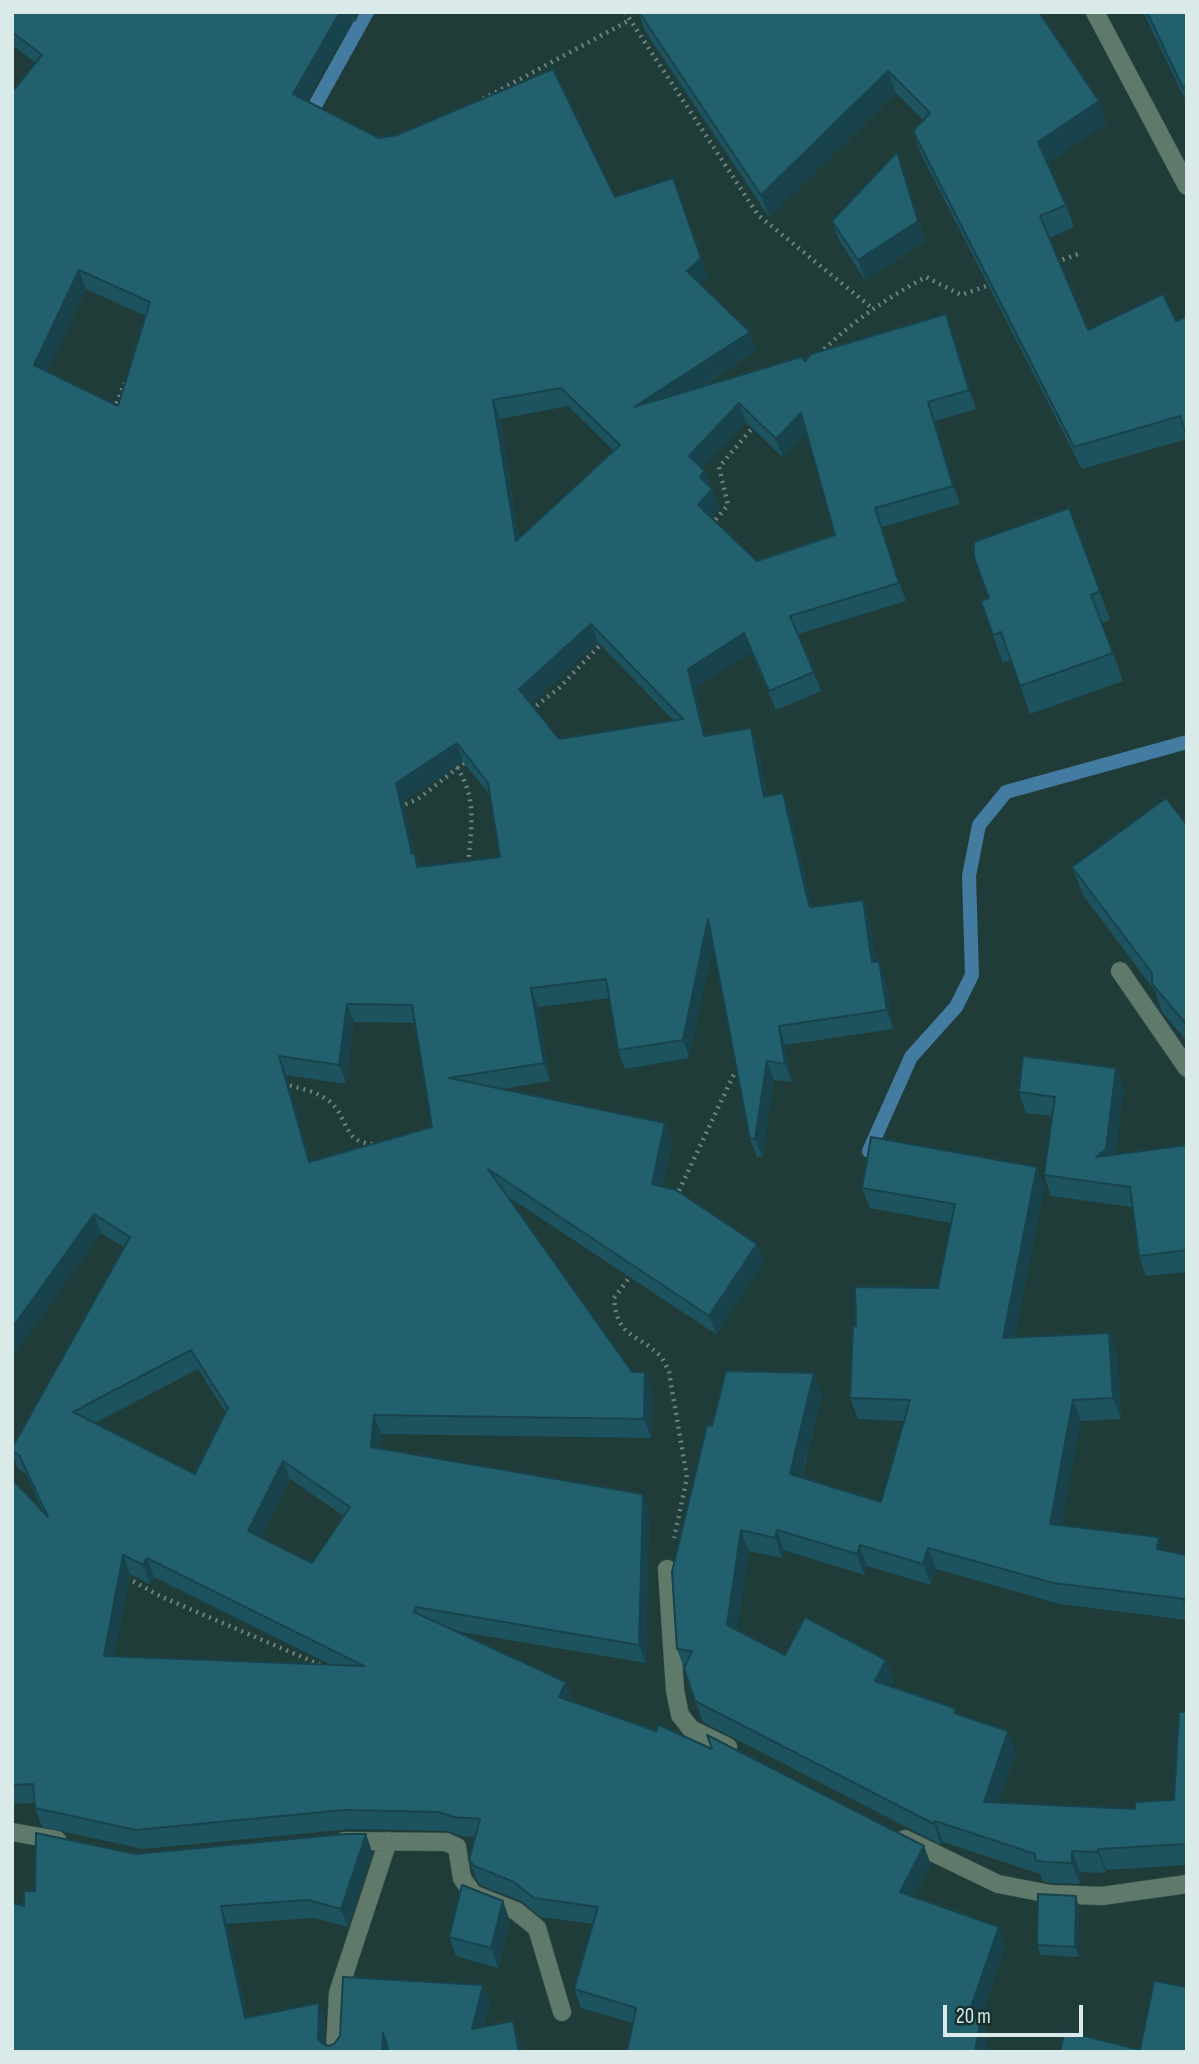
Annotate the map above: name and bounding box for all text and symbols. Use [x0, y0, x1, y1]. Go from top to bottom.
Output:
scale bar [947, 1990, 1087, 2034]
text: 20 m [956, 2004, 991, 2029]

